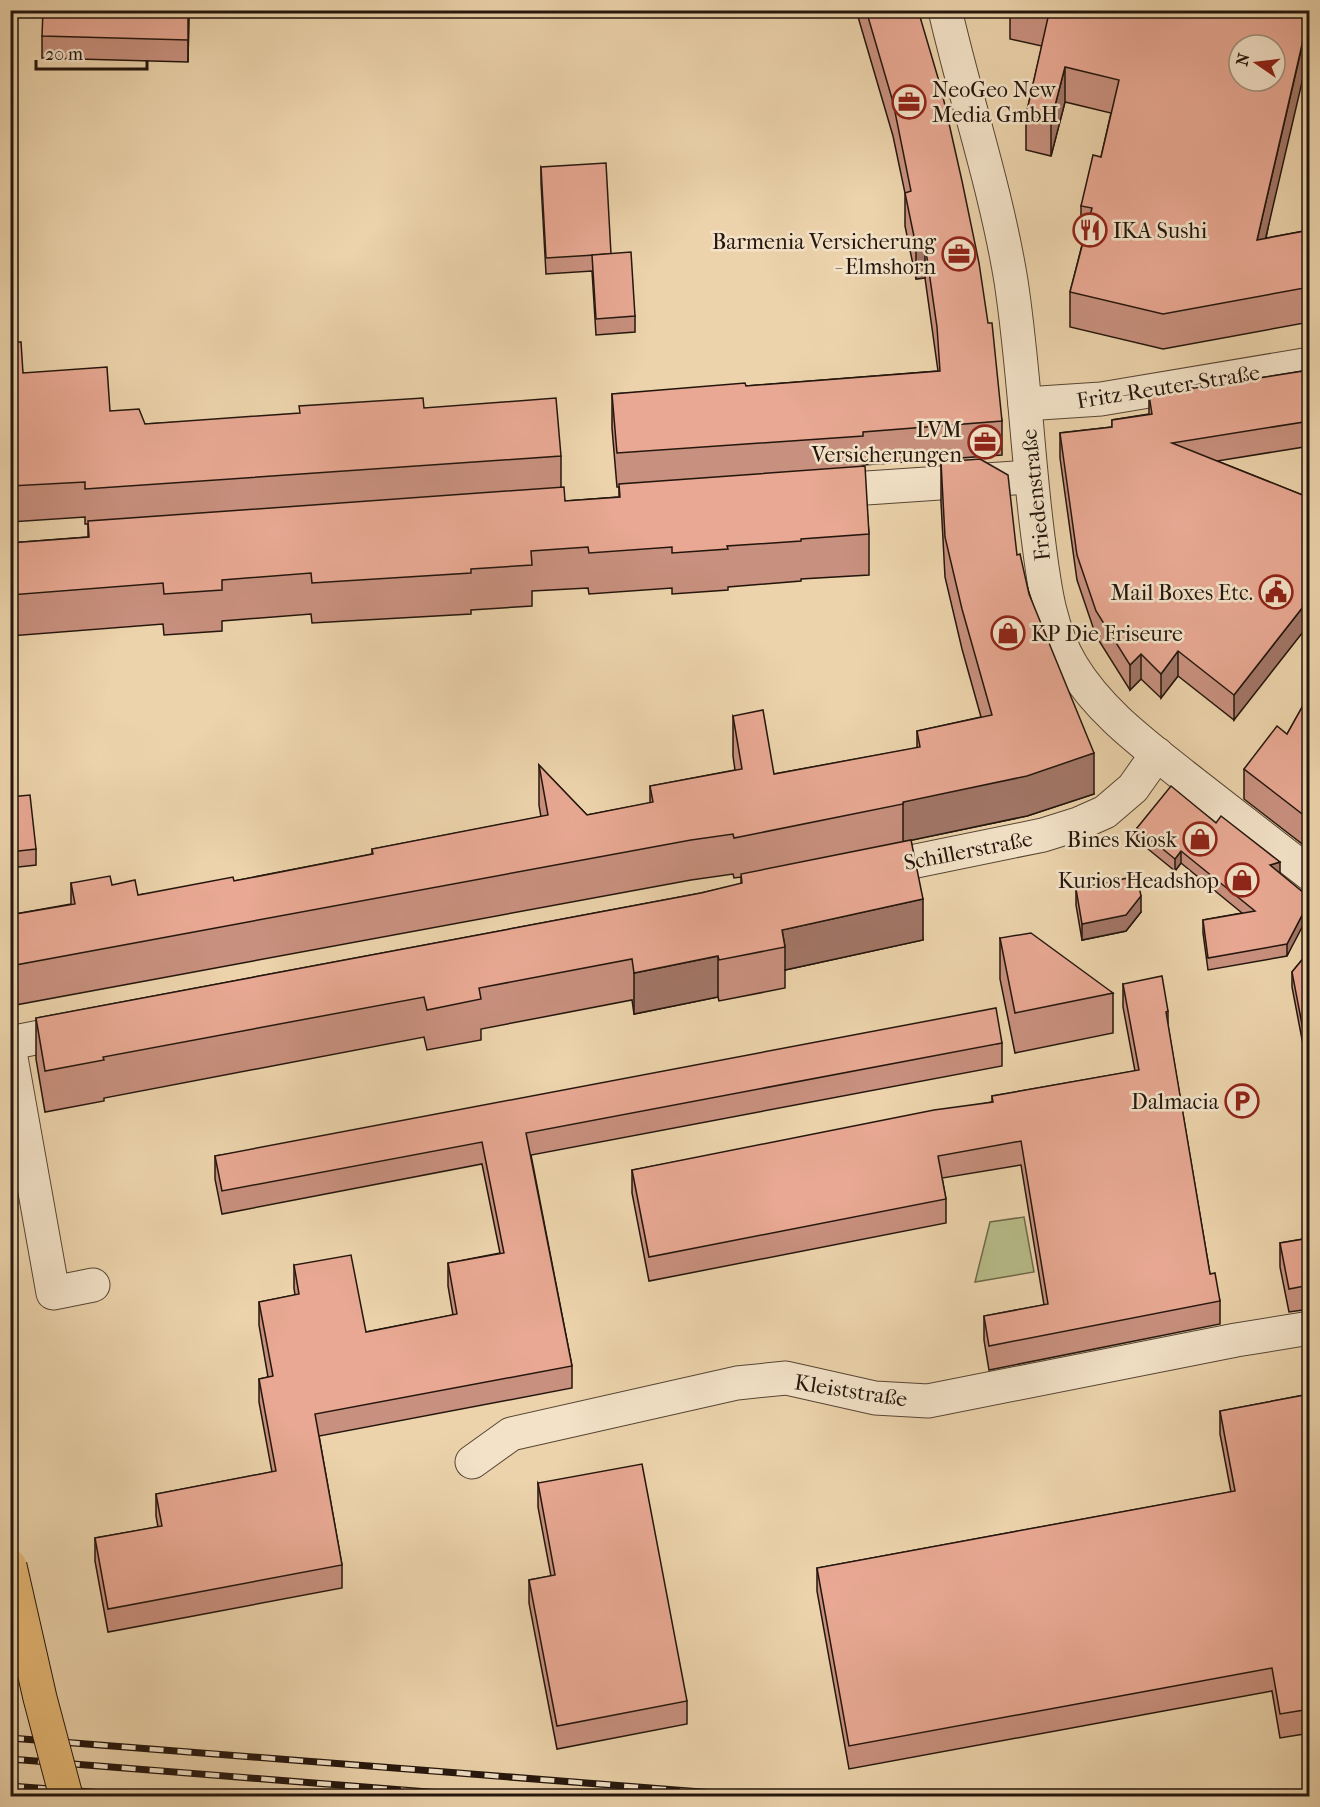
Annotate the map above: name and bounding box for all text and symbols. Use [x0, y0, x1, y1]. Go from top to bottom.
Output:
scale bar [36, 33, 147, 71]
north arrow [1227, 33, 1287, 93]
text: 20 m [45, 44, 83, 65]
text: N [1232, 50, 1254, 68]
place label: NeoGeo New Media GmbH [932, 77, 1059, 128]
office icon: NeoGeo New Media GmbH [891, 84, 927, 120]
restaurant icon: IKA Sushi [1072, 212, 1108, 248]
place label: IKA Sushi [1113, 218, 1208, 244]
place label: Barmenia Versicherung - Elmshorn [712, 229, 936, 280]
office icon: Barmenia Versicherung - Elmshorn [941, 236, 977, 272]
street label: Fritz-Reuter-Straße [1075, 360, 1262, 414]
place label: LVM Versicherungen [810, 417, 962, 468]
office icon: LVM Versicherungen [967, 424, 1003, 460]
street label: Friedenstraße [1016, 428, 1056, 562]
public building icon: Mail Boxes Etc. [1258, 574, 1294, 610]
place label: Mail Boxes Etc. [1110, 580, 1253, 606]
shop icon: KP Die Friseure [990, 615, 1026, 651]
place label: KP Die Friseure [1031, 621, 1183, 647]
shop icon: Bines Kiosk [1182, 821, 1218, 857]
street label: Schillerstraße [902, 826, 1035, 876]
place label: Bines Kiosk [1067, 827, 1178, 853]
shop icon: Kurios Headshop [1224, 862, 1260, 898]
place label: Kurios Headshop [1058, 868, 1219, 894]
parking icon: Dalmacia [1224, 1083, 1260, 1119]
place label: Dalmacia [1131, 1089, 1220, 1115]
street label: Kleiststraße [793, 1369, 909, 1413]

